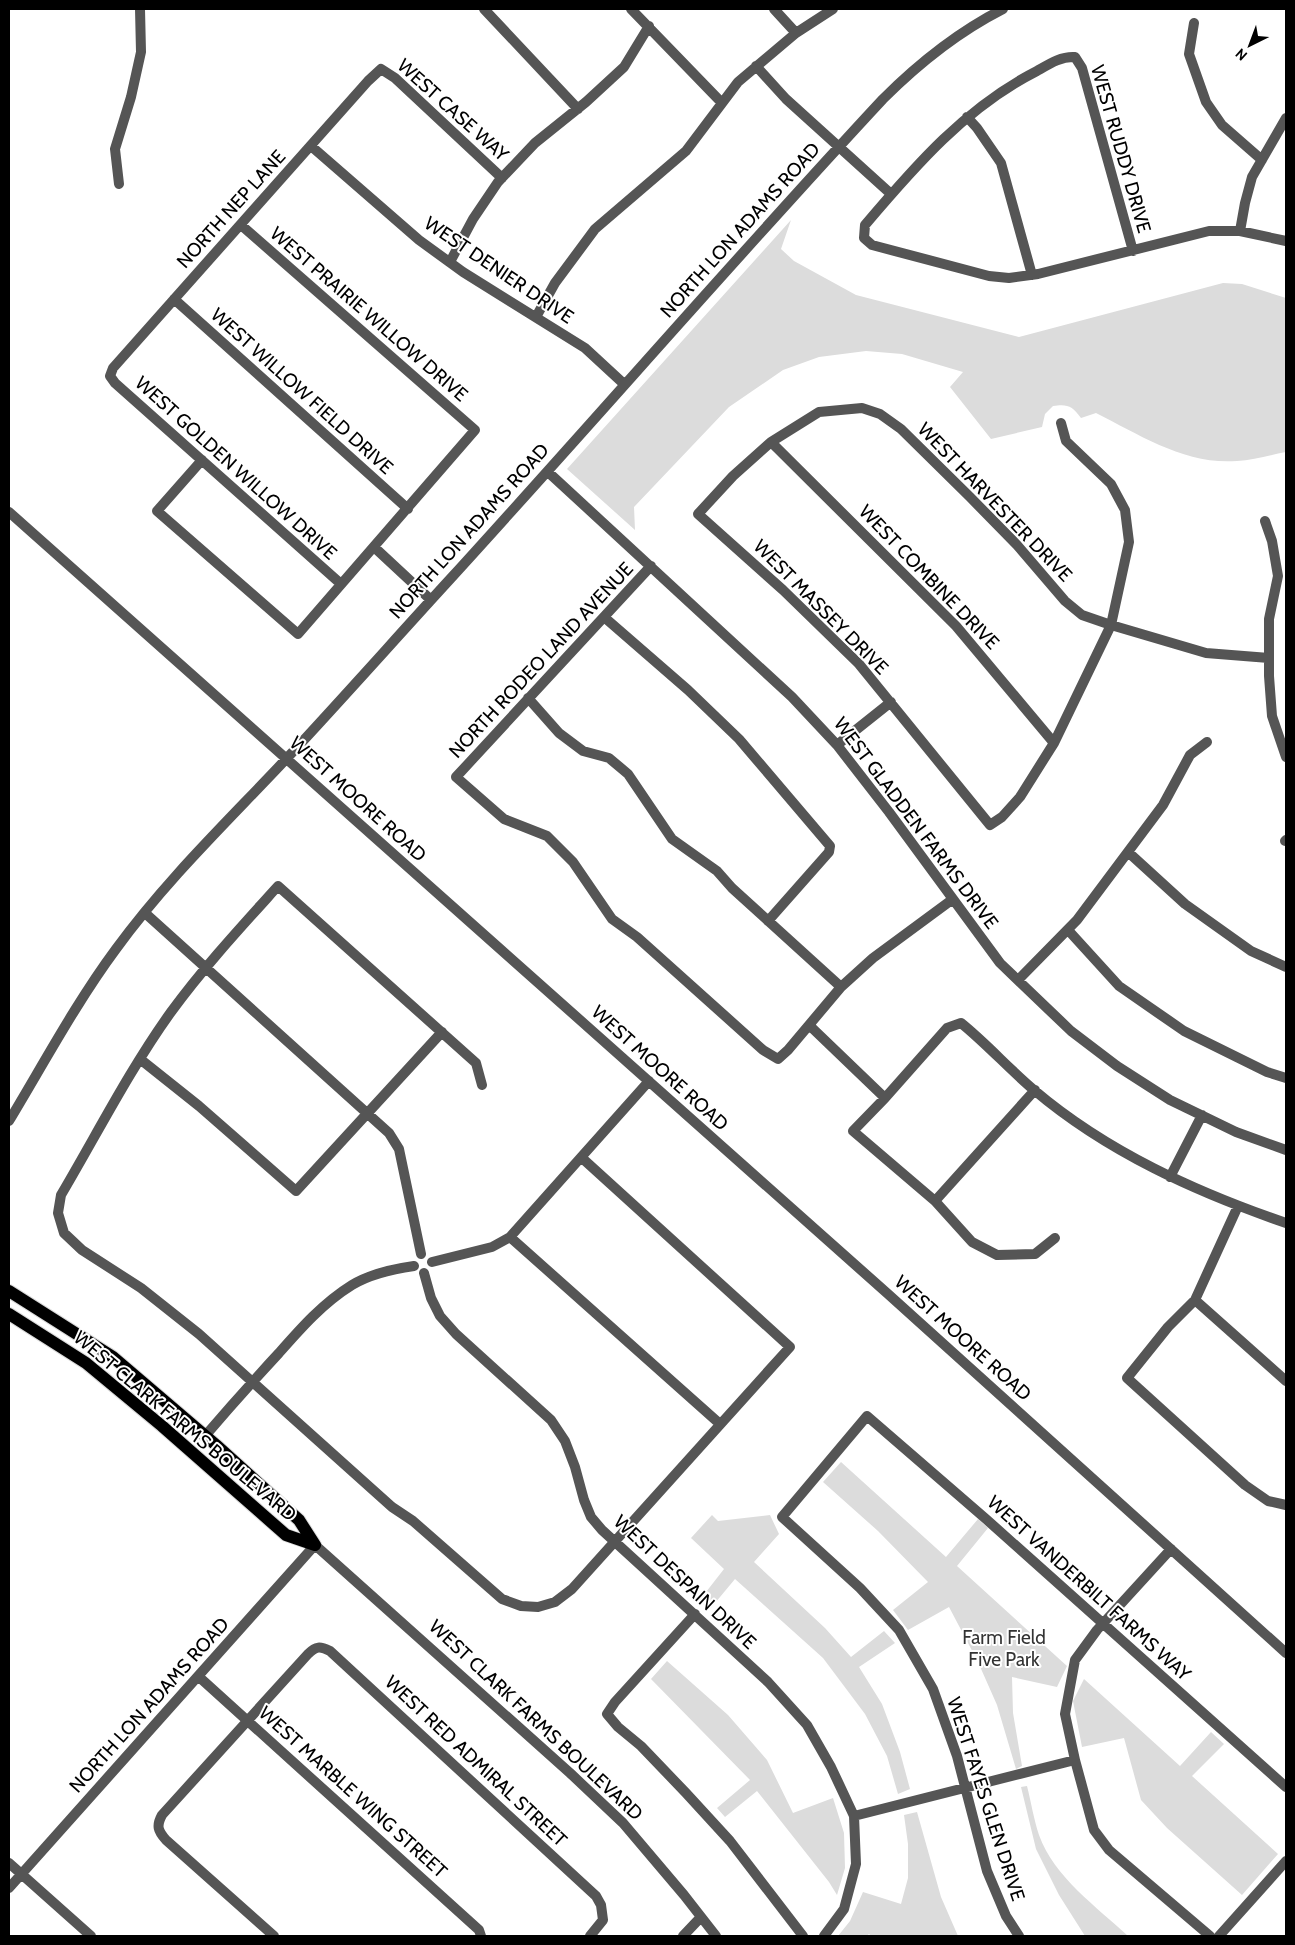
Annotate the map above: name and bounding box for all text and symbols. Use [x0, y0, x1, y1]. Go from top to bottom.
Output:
north arrow [1225, 20, 1275, 70]
text: N [1232, 45, 1251, 65]
street label: WEST CASE WAY [393, 54, 514, 166]
street label: WEST RUDDY DRIVE [1086, 62, 1156, 236]
street label: NORTH LON ADAMS ROAD [655, 138, 825, 322]
street label: NORTH NEP LANE [172, 145, 290, 273]
street label: WEST DENIER DRIVE [420, 212, 578, 328]
street label: WEST PRAIRIE WILLOW DRIVE [265, 222, 473, 406]
street label: WEST WILLOW FIELD DRIVE [206, 303, 398, 479]
street label: WEST GOLDEN WILLOW DRIVE [130, 371, 342, 565]
street label: WEST HARVESTER DRIVE [913, 418, 1077, 586]
street label: NORTH LON ADAMS ROAD [384, 439, 554, 623]
street label: WEST COMBINE DRIVE [854, 500, 1004, 654]
street label: WEST MASSEY DRIVE [749, 535, 893, 679]
street label: NORTH RODEO LAND AVENUE [444, 557, 638, 763]
street label: WEST GLADDEN FARMS DRIVE [829, 713, 1003, 933]
street label: WEST MOORE ROAD [285, 731, 431, 867]
street label: WEST MOORE ROAD [587, 1000, 733, 1136]
street label: WEST MOORE ROAD [890, 1270, 1036, 1406]
street label: WEST CLARK FARMS BOULEVARD [69, 1326, 301, 1526]
street label: WEST VANDERBILT FARMS WAY [983, 1491, 1196, 1686]
street label: WEST DESPAIN DRIVE [609, 1510, 761, 1654]
street label: NORTH LON ADAMS ROAD [64, 1613, 234, 1797]
street label: WEST CLARK FARMS BOULEVARD [424, 1615, 648, 1825]
park label: Farm Field Five Park [962, 1626, 1046, 1671]
street label: WEST RED ADMIRAL STREET [380, 1671, 572, 1851]
street label: WEST FAYES GLEN DRIVE [942, 1694, 1030, 1904]
street label: WEST MARBLE WING STREET [254, 1701, 452, 1883]

